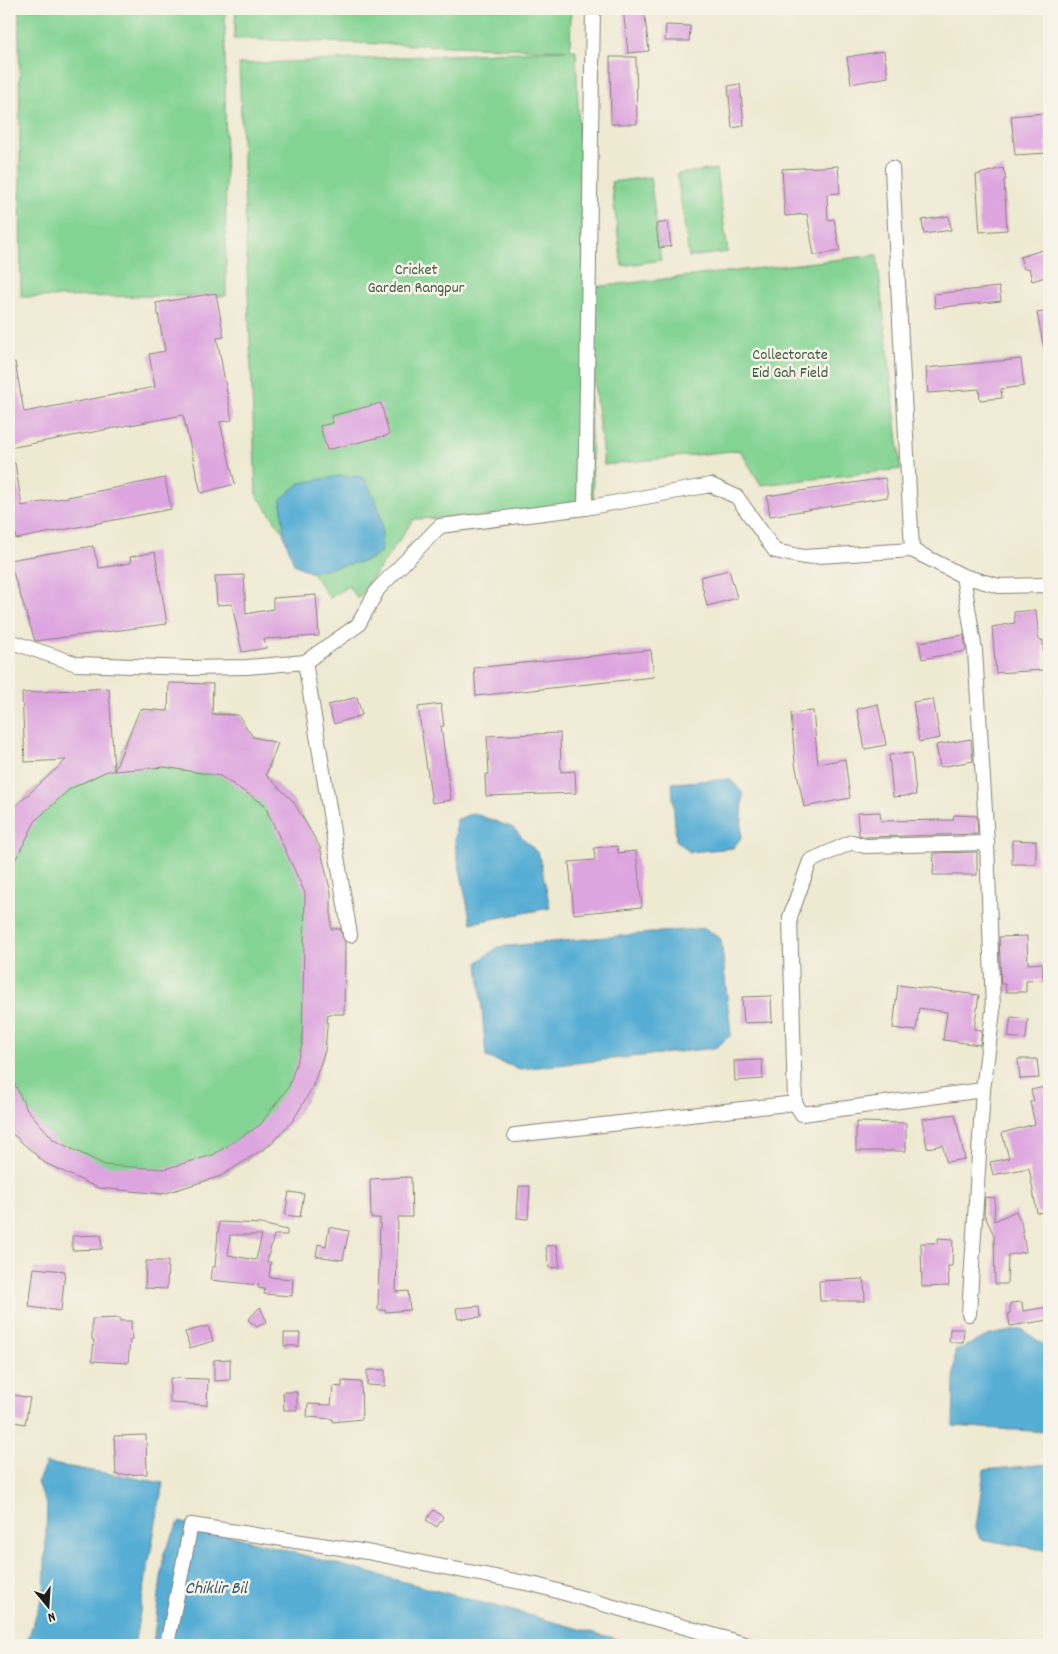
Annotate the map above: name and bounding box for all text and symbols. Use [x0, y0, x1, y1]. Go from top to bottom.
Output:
park label: Cricket Garden Rangpur [367, 259, 465, 300]
park label: Collectorate Eid Gah Field [752, 344, 828, 385]
water label: Chiklir Bil [185, 1577, 249, 1602]
north arrow [22, 1582, 72, 1632]
text: N [45, 1606, 58, 1627]

